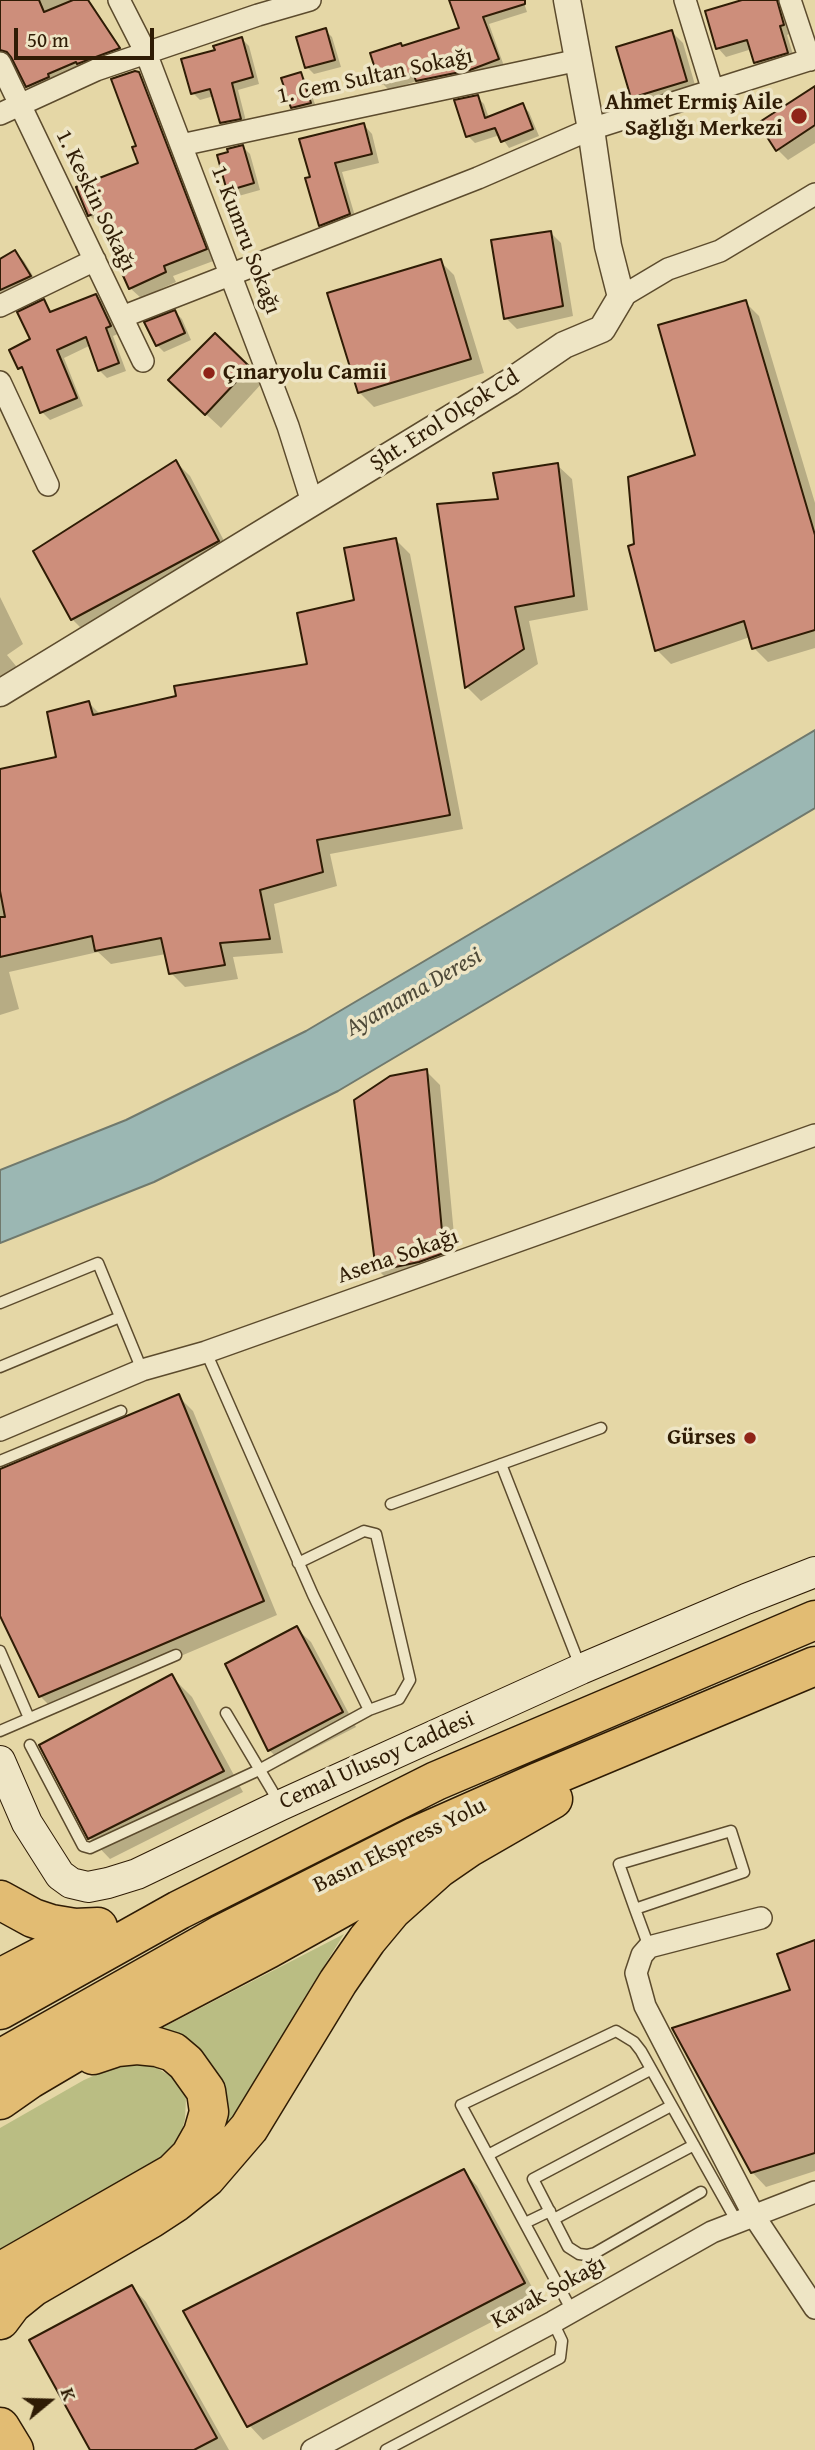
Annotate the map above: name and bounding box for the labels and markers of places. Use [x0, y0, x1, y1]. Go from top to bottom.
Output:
place label: Ahmet Ermiş Aile Sağlığı Merkezi [605, 89, 783, 143]
marker: Ahmet Ermiş Aile Sağlığı Merkezi [789, 106, 809, 126]
place label: Çınaryolu Camii [223, 359, 387, 387]
marker: Çınaryolu Camii [201, 365, 217, 381]
place label: Gürses [667, 1424, 736, 1452]
marker: Gürses [742, 1430, 758, 1446]

